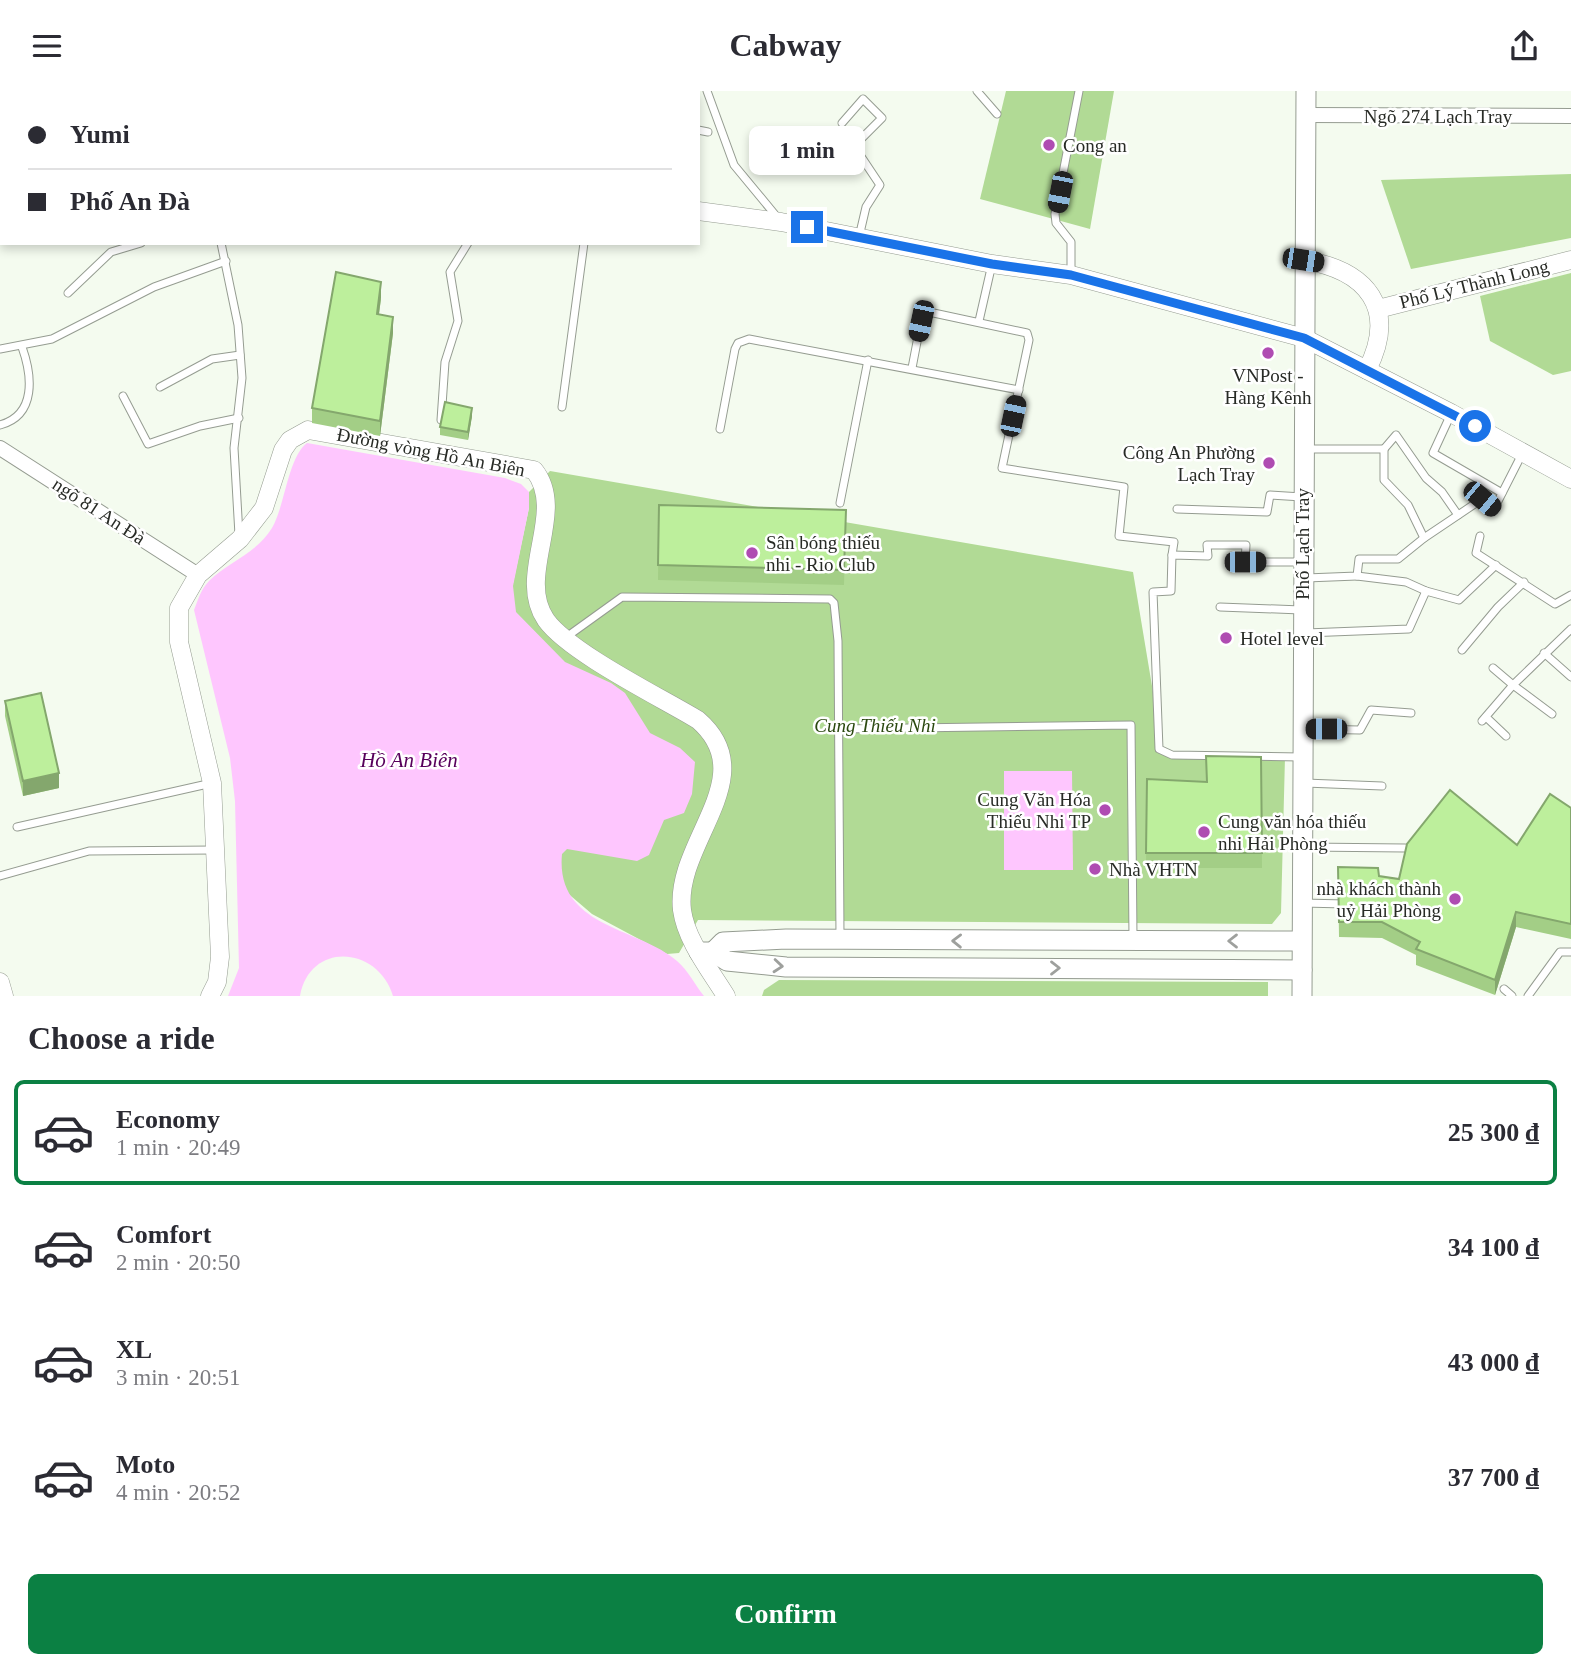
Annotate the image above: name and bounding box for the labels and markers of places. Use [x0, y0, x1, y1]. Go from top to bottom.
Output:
place label: Cong an [1063, 135, 1127, 156]
marker: Cong an [1041, 137, 1057, 153]
marker: VNPost - Hàng Kênh [1260, 345, 1276, 361]
place label: VNPost - Hàng Kênh [1224, 365, 1312, 408]
place label: Công An Phường Lạch Tray [1123, 442, 1255, 485]
marker: Công An Phường Lạch Tray [1261, 455, 1277, 471]
place label: Sân bóng thiếu nhi - Rio Club [766, 532, 880, 575]
marker: Sân bóng thiếu nhi - Rio Club [744, 545, 760, 561]
place label: Hotel level [1240, 628, 1324, 649]
marker: Hotel level [1218, 630, 1234, 646]
place label: Cung Văn Hóa Thiếu Nhi TP [977, 789, 1092, 832]
marker: Cung Văn Hóa Thiếu Nhi TP [1097, 802, 1113, 818]
place label: Cung văn hóa thiếu nhi Hải Phòng [1218, 811, 1367, 854]
marker: Cung văn hóa thiếu nhi Hải Phòng [1196, 824, 1212, 840]
place label: Nhà VHTN [1109, 859, 1198, 880]
marker: Nhà VHTN [1087, 861, 1103, 877]
place label: nhà khách thành uỷ Hải Phòng [1316, 878, 1442, 921]
marker: nhà khách thành uỷ Hải Phòng [1447, 891, 1463, 907]

